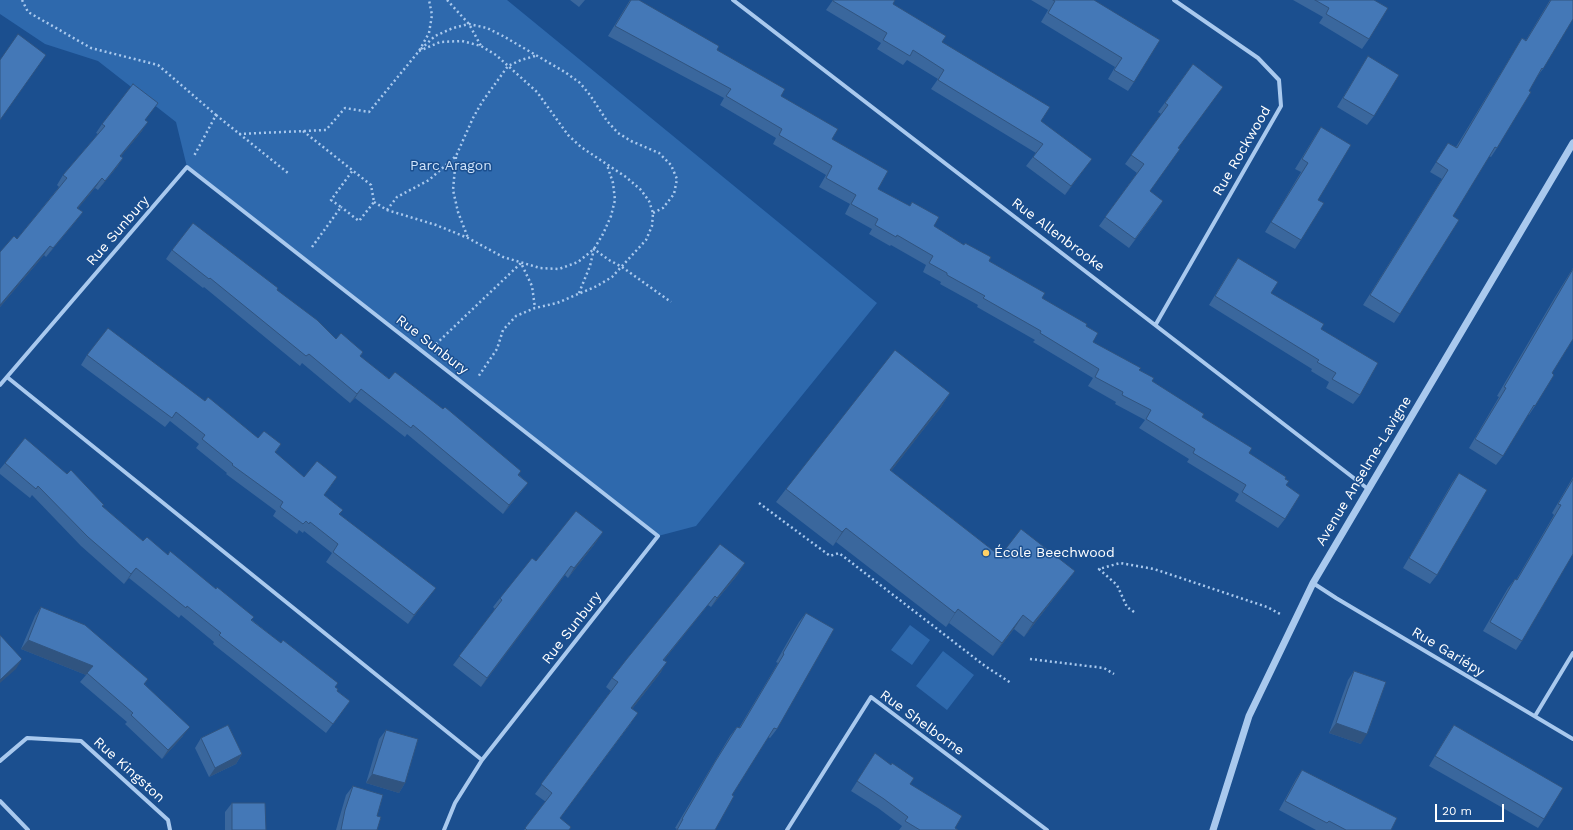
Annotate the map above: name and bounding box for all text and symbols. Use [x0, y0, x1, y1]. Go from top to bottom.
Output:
street label: Rue Rockwood [1209, 103, 1275, 199]
park label: Parc Aragon [410, 158, 492, 174]
street label: Rue Sunbury [83, 193, 153, 269]
street label: Rue Allenbrooke [1008, 195, 1108, 275]
street label: Rue Sunbury [392, 312, 472, 378]
street label: Avenue Anselme-Lavigne [1313, 393, 1415, 549]
place label: École Beechwood [994, 545, 1115, 561]
marker: École Beechwood [981, 548, 991, 558]
street label: Rue Sunbury [539, 588, 605, 668]
street label: Rue Gariépy [1409, 624, 1487, 680]
street label: Rue Shelborne [876, 687, 968, 759]
street label: Rue Kingston [90, 734, 168, 806]
scale bar [1437, 796, 1506, 822]
text: 20 m [1442, 804, 1472, 818]

